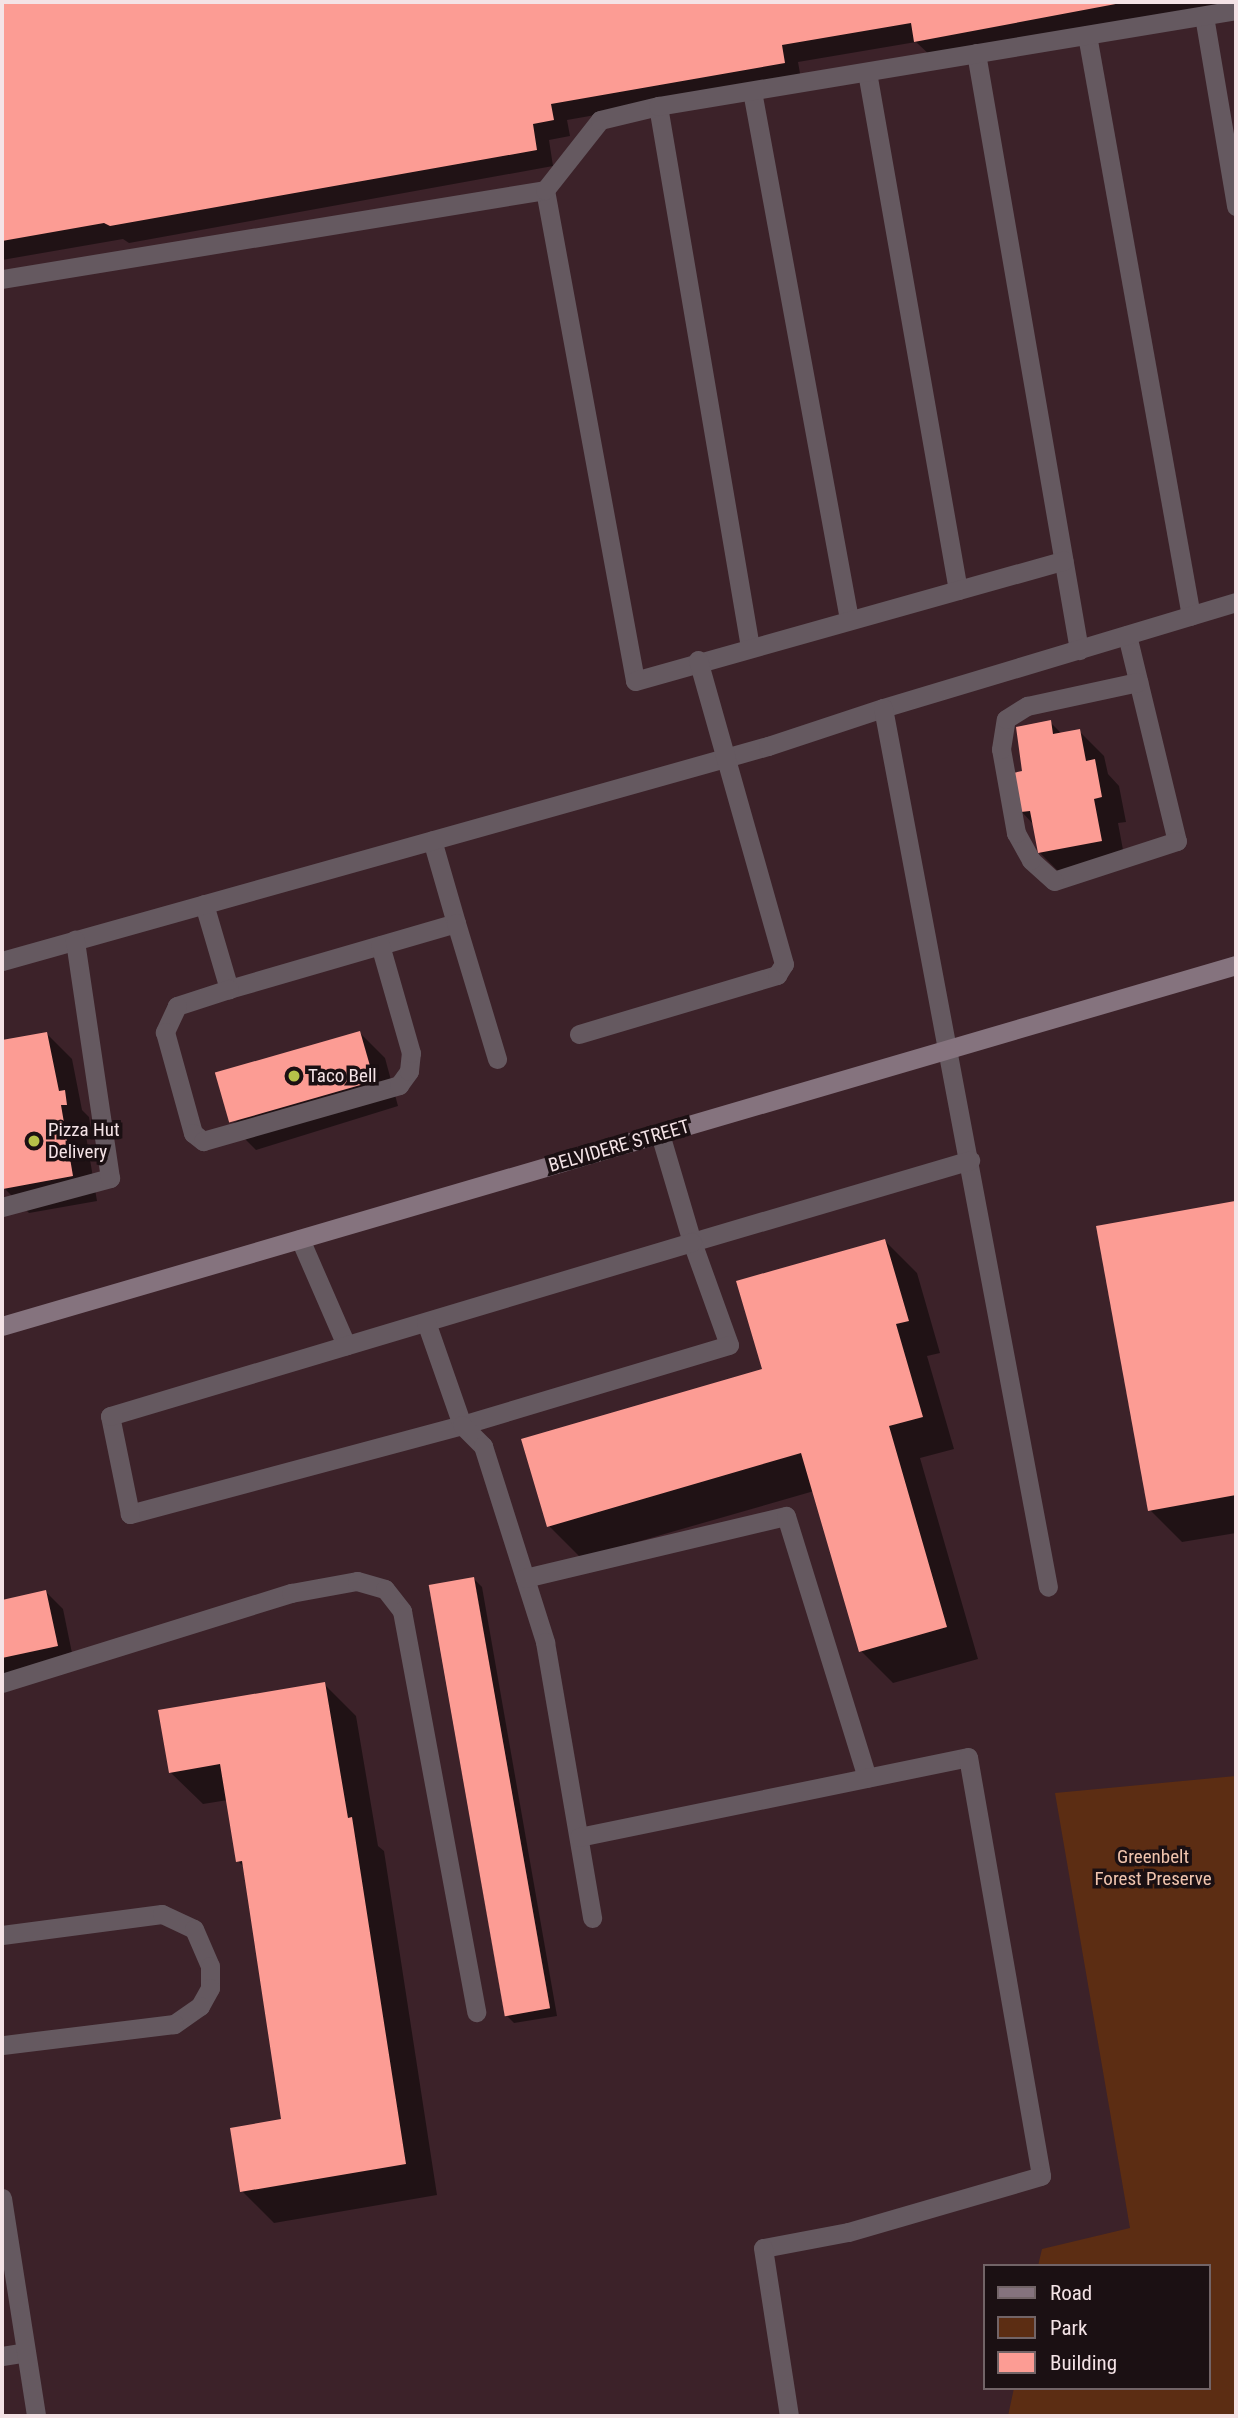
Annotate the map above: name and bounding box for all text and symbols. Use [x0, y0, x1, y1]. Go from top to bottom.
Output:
place label: Taco Bell [308, 1065, 377, 1087]
marker: Taco Bell [286, 1068, 302, 1084]
street label: BELVIDERE STREET [546, 1115, 692, 1177]
place label: Pizza Hut Delivery [48, 1119, 120, 1163]
marker: Pizza Hut Delivery [26, 1133, 42, 1149]
park label: Greenbelt Forest Preserve [1094, 1846, 1212, 1890]
legend [982, 2264, 1210, 2390]
text: Road [1050, 2281, 1092, 2305]
text: Park [1050, 2316, 1087, 2340]
text: Building [1050, 2351, 1117, 2375]

